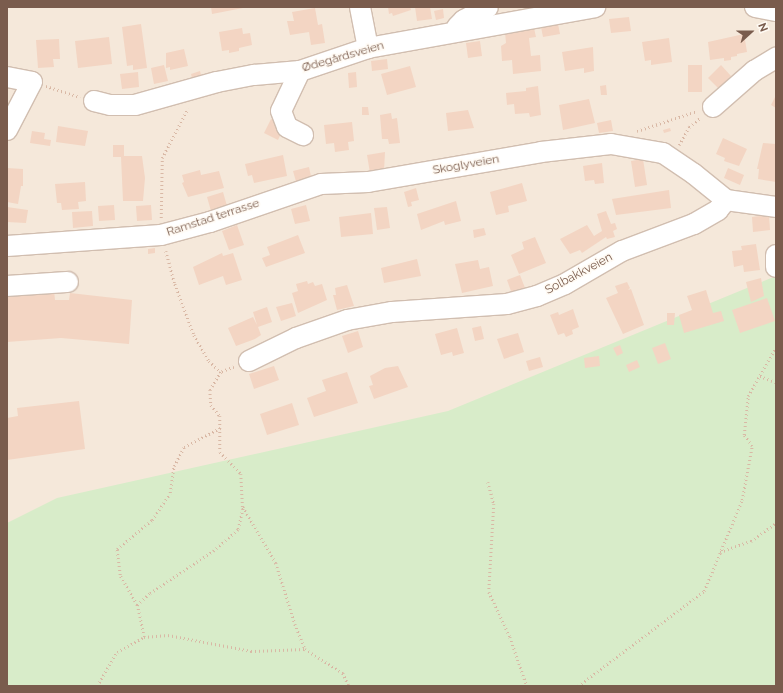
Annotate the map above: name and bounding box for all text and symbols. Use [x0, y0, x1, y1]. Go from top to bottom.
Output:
north arrow [731, 12, 771, 52]
text: N [755, 21, 770, 34]
street label: Ødegårdsveien [300, 38, 386, 76]
street label: Skoglyveien [432, 152, 500, 178]
street label: Ramstad terrasse [165, 196, 261, 240]
street label: Solbakkveien [543, 250, 615, 298]

